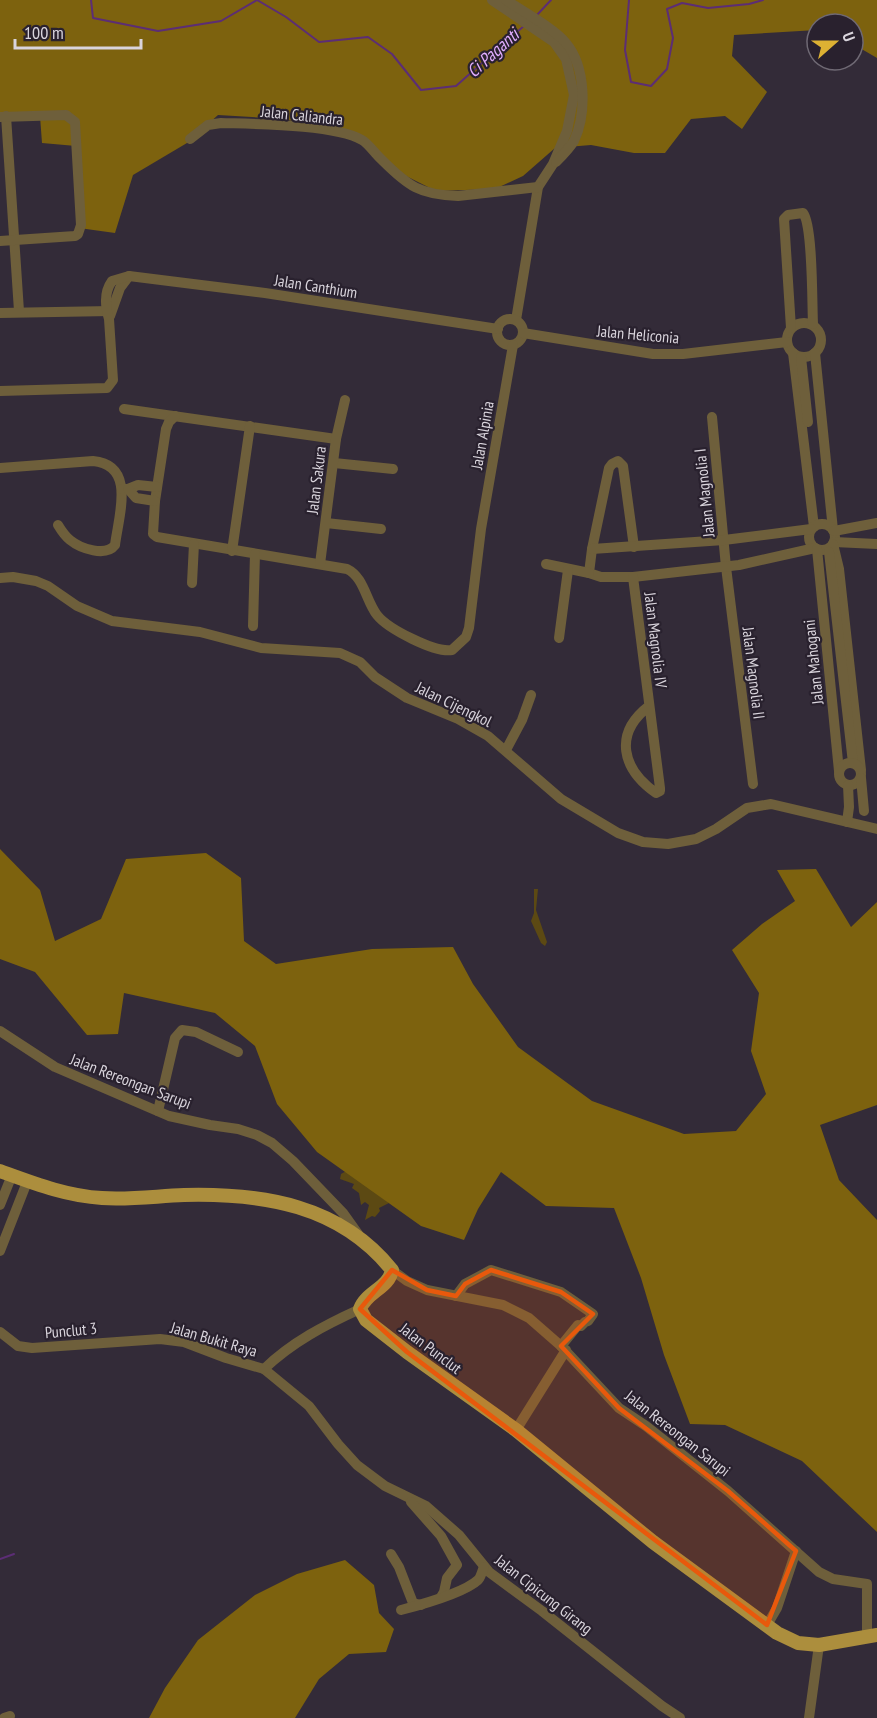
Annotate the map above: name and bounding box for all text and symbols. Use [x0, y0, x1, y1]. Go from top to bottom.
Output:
scale bar [15, 12, 141, 50]
north arrow [805, 12, 865, 72]
text: 100 m [24, 21, 64, 44]
water label: Ci Paganti [462, 22, 525, 82]
text: U [838, 29, 860, 44]
street label: Jalan Caliandra [259, 101, 344, 129]
street label: Jalan Canthium [272, 269, 359, 302]
street label: Jalan Heliconia [595, 320, 680, 348]
street label: Jalan Alpinia [466, 399, 498, 472]
street label: Jalan Sakura [302, 445, 330, 516]
street label: Jalan Magnolia I [689, 448, 719, 539]
street label: Jalan Magnolia IV [640, 590, 672, 690]
street label: Jalan Mahogani [799, 619, 828, 706]
street label: Jalan Magnolia II [738, 625, 770, 720]
street label: Jalan Cijengkol [412, 677, 496, 731]
street label: Jalan Rereongan Sarupi [67, 1048, 194, 1113]
street label: Jalan Bukit Raya [167, 1317, 260, 1361]
street label: Punclut 3 [44, 1318, 98, 1342]
street label: Jalan Punclut [395, 1318, 466, 1378]
street label: Jalan Rereongan Sarupi [621, 1385, 735, 1480]
street label: Jalan Cipicung Girang [491, 1549, 597, 1638]

